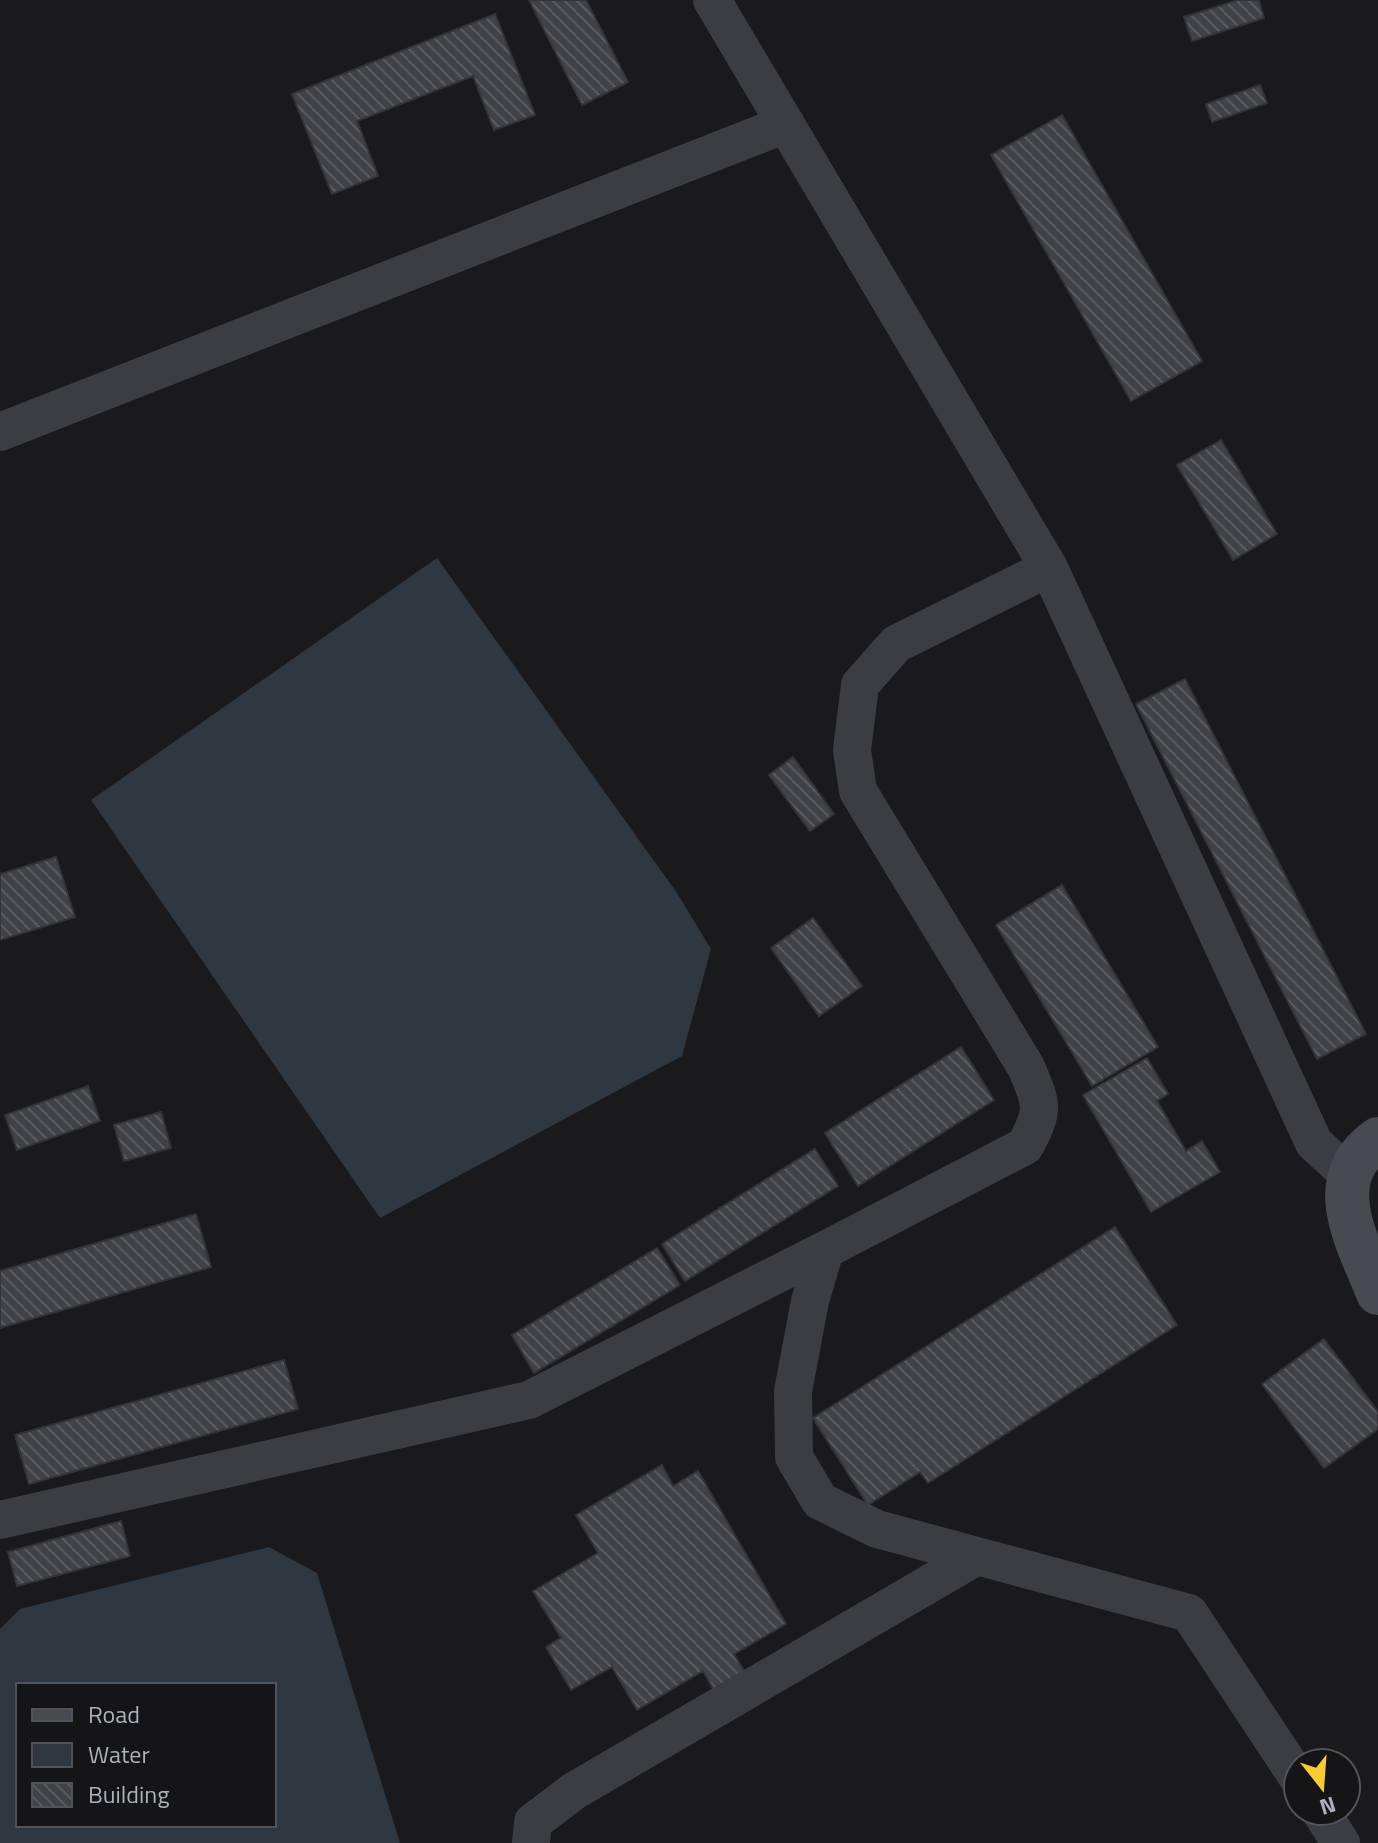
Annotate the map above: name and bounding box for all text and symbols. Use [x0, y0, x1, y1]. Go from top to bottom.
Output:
legend [16, 1683, 276, 1827]
text: Road [88, 1696, 140, 1732]
text: Water [88, 1736, 150, 1772]
north arrow [1282, 1747, 1362, 1827]
text: Building [88, 1776, 170, 1812]
text: N [1316, 1788, 1340, 1825]

